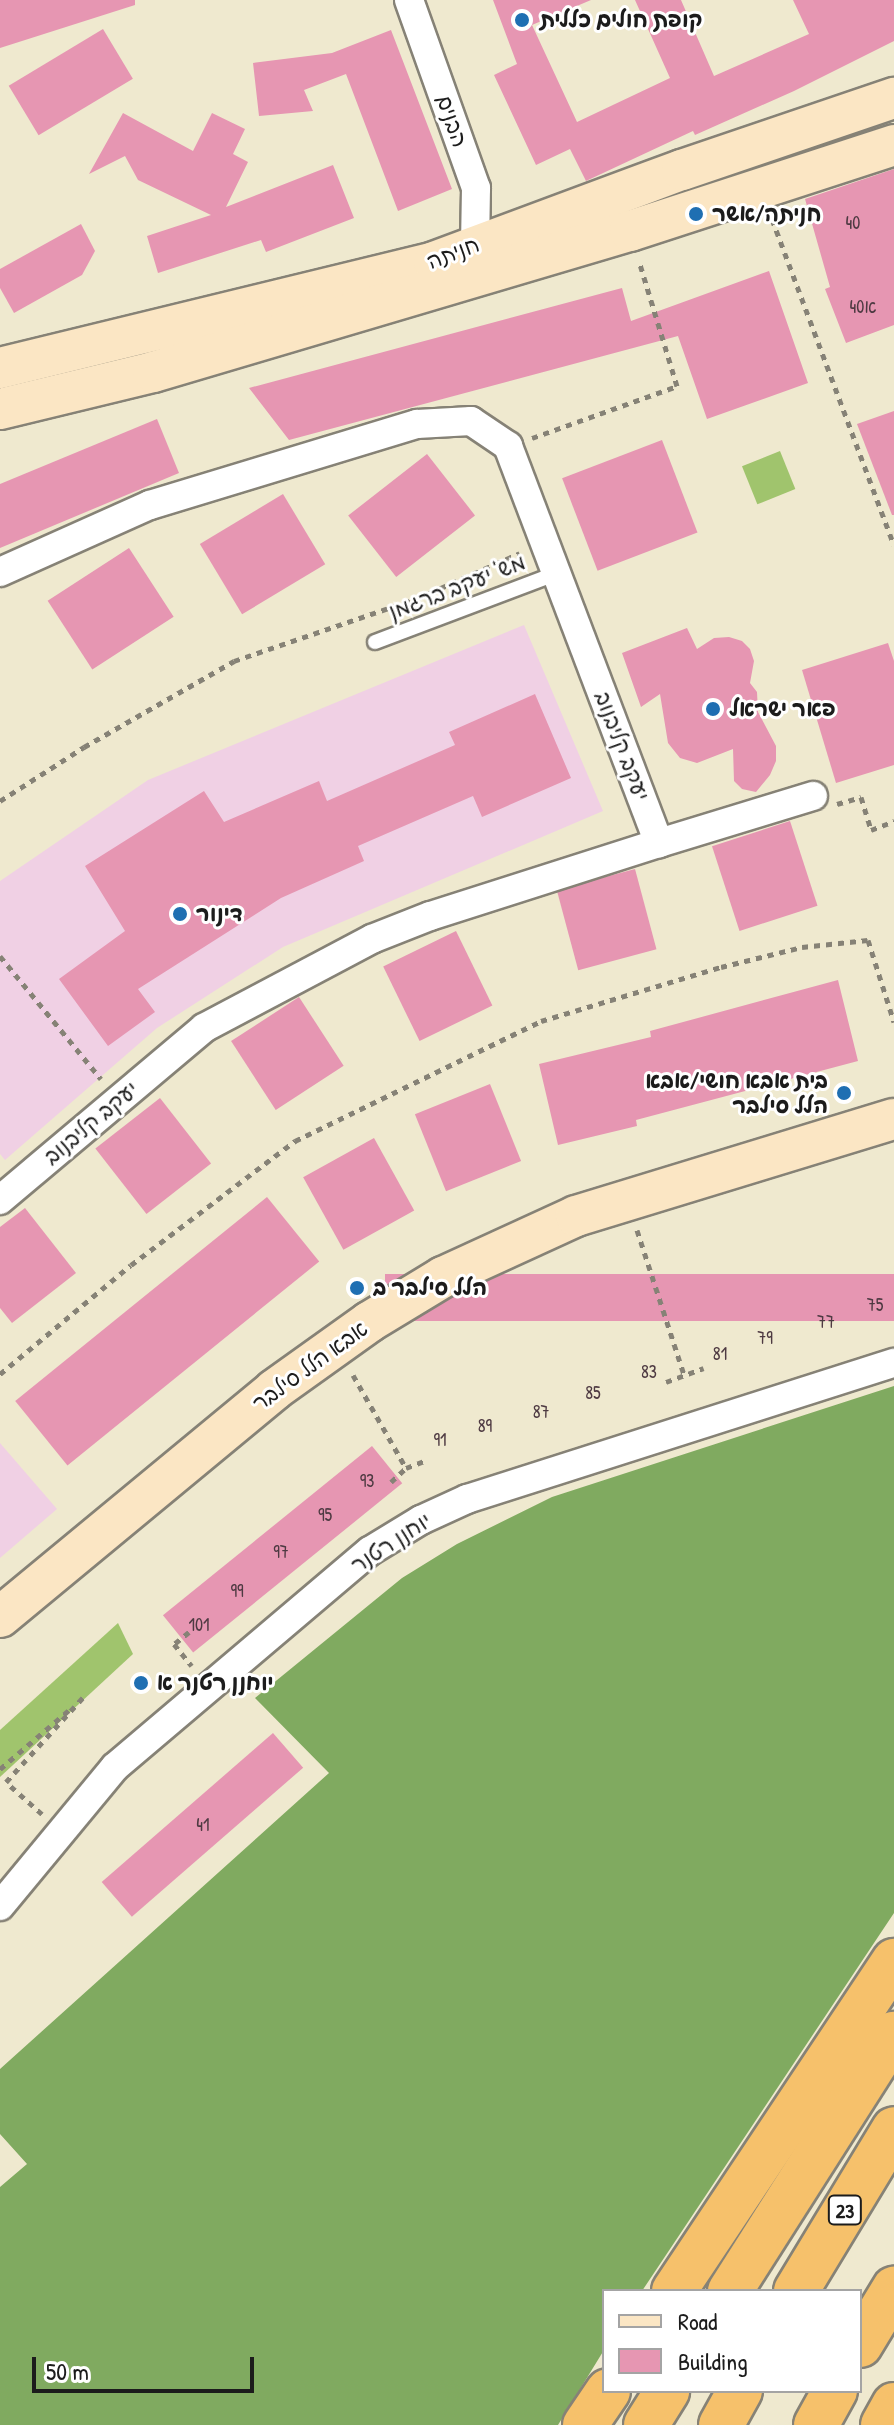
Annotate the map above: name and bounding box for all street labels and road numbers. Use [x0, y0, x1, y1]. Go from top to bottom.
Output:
street label: הבנים [431, 91, 473, 151]
street label: חניתה [423, 231, 483, 275]
street label: מש' יעקב ברגמן [385, 549, 529, 625]
street label: יעקב קליבנוב [589, 688, 655, 804]
street label: יעקב קליבנוב [38, 1076, 144, 1170]
street label: אבא הלל סילבר [247, 1315, 373, 1417]
street label: יוחנן רטנר [346, 1507, 436, 1579]
road number: 23 [827, 2194, 863, 2226]

